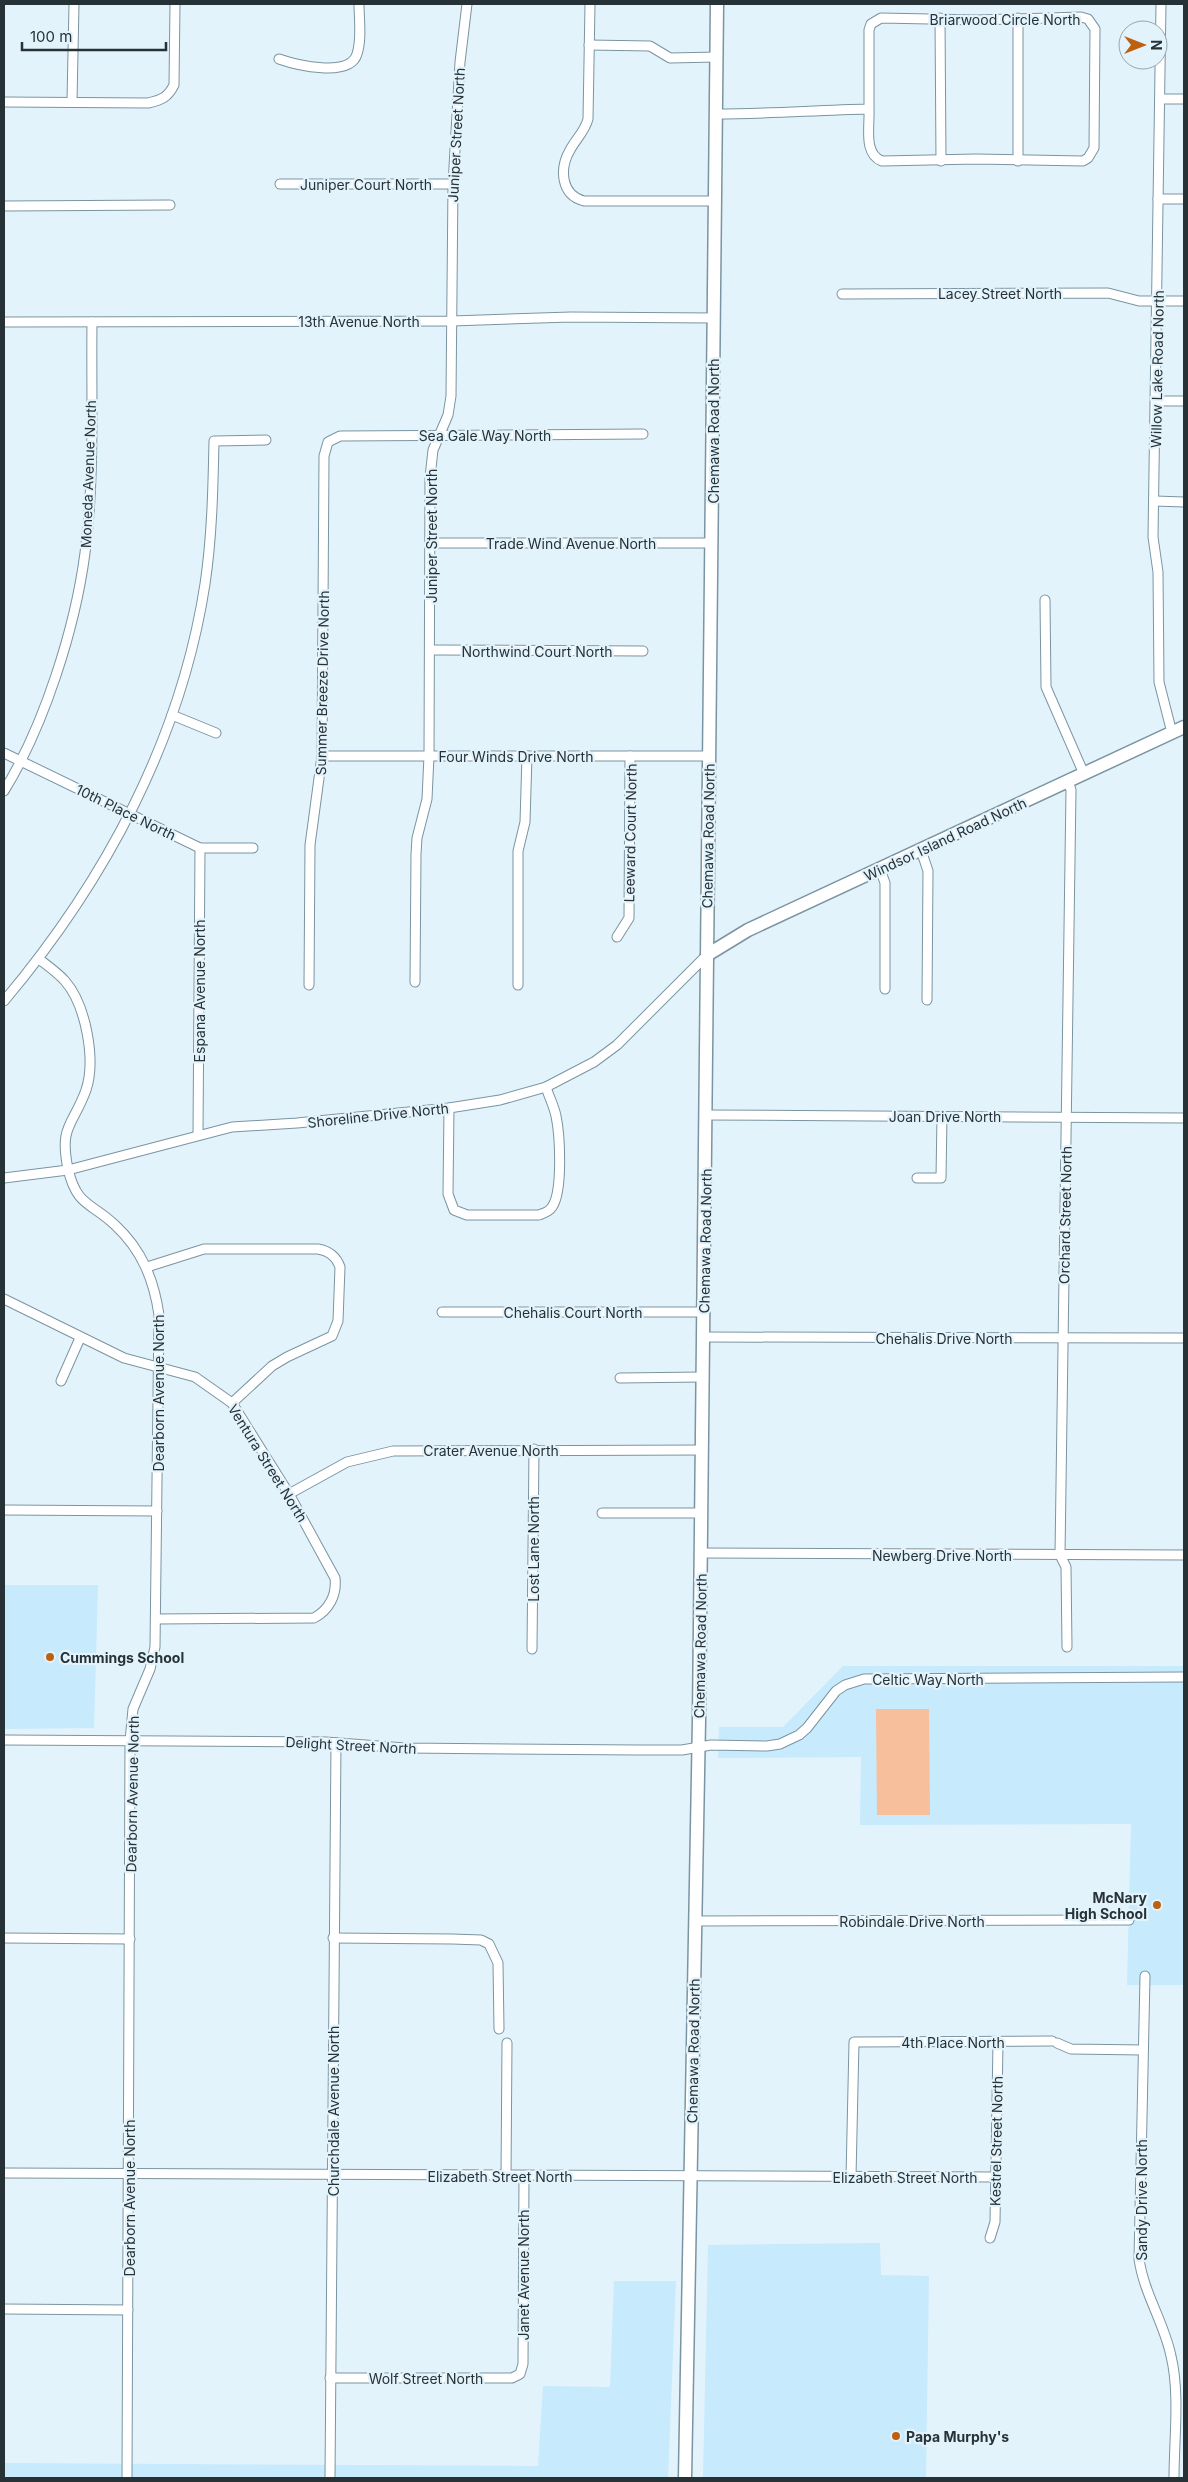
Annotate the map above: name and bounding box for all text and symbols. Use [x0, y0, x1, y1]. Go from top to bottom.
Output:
street label: Briarwood Circle North [929, 11, 1081, 28]
scale bar [22, 20, 166, 52]
north arrow [1118, 20, 1168, 70]
text: 100 m [30, 27, 72, 46]
text: N [1148, 40, 1165, 50]
street label: Juniper Street North [444, 67, 468, 203]
street label: Juniper Court North [300, 176, 432, 193]
street label: Lacey Street North [938, 285, 1062, 302]
street label: Willow Lake Road North [1147, 290, 1167, 448]
street label: 13th Avenue North [298, 313, 420, 330]
street label: Chemawa Road North [705, 358, 722, 504]
street label: Moneda Avenue North [77, 400, 99, 548]
street label: Sea Gale Way North [419, 427, 551, 444]
street label: Juniper Street North [423, 469, 440, 603]
street label: Trade Wind Avenue North [486, 535, 656, 552]
street label: Summer Breeze Drive North [312, 590, 332, 776]
street label: Northwind Court North [461, 643, 613, 660]
street label: Four Winds Drive North [439, 748, 593, 765]
street label: Leeward Court North [620, 763, 640, 903]
street label: Chemawa Road North [698, 763, 718, 909]
street label: 10th Place North [73, 780, 179, 844]
street label: Windsor Island Road North [861, 794, 1029, 884]
street label: Espana Avenue North [191, 920, 208, 1062]
street label: Shoreline Drive North [307, 1099, 449, 1131]
street label: Joan Drive North [889, 1108, 1001, 1125]
street label: Orchard Street North [1055, 1146, 1075, 1284]
street label: Chemawa Road North [695, 1168, 715, 1314]
street label: Chehalis Court North [503, 1304, 643, 1321]
street label: Dearborn Avenue North [150, 1315, 167, 1471]
street label: Chehalis Drive North [876, 1330, 1012, 1347]
street label: Ventura Street North [225, 1401, 311, 1525]
street label: Crater Avenue North [423, 1442, 559, 1459]
street label: Lost Lane North [525, 1496, 542, 1602]
street label: Newberg Drive North [872, 1547, 1012, 1564]
street label: Chemawa Road North [690, 1573, 710, 1719]
place label: Cummings School [60, 1649, 184, 1666]
marker: Cummings School [44, 1651, 56, 1663]
street label: Celtic Way North [872, 1671, 984, 1688]
street label: Dearborn Avenue North [122, 1715, 142, 1873]
street label: Delight Street North [285, 1733, 417, 1757]
place label: McNary High School [1065, 1889, 1148, 1922]
marker: McNary High School [1151, 1899, 1163, 1911]
street label: Robindale Drive North [839, 1913, 985, 1930]
street label: Chemawa Road North [683, 1978, 703, 2124]
street label: Churchdale Avenue North [325, 2026, 342, 2196]
street label: 4th Place North [901, 2034, 1005, 2051]
street label: Kestrel Street North [986, 2076, 1006, 2206]
street label: Dearborn Avenue North [121, 2120, 138, 2276]
street label: Sandy Drive North [1133, 2139, 1150, 2261]
street label: Elizabeth Street North [427, 2168, 573, 2185]
street label: Elizabeth Street North [832, 2169, 978, 2186]
street label: Janet Avenue North [515, 2209, 532, 2341]
street label: Wolf Street North [369, 2370, 483, 2387]
place label: Papa Murphy's [906, 2428, 1009, 2445]
marker: Papa Murphy's [890, 2430, 902, 2442]

